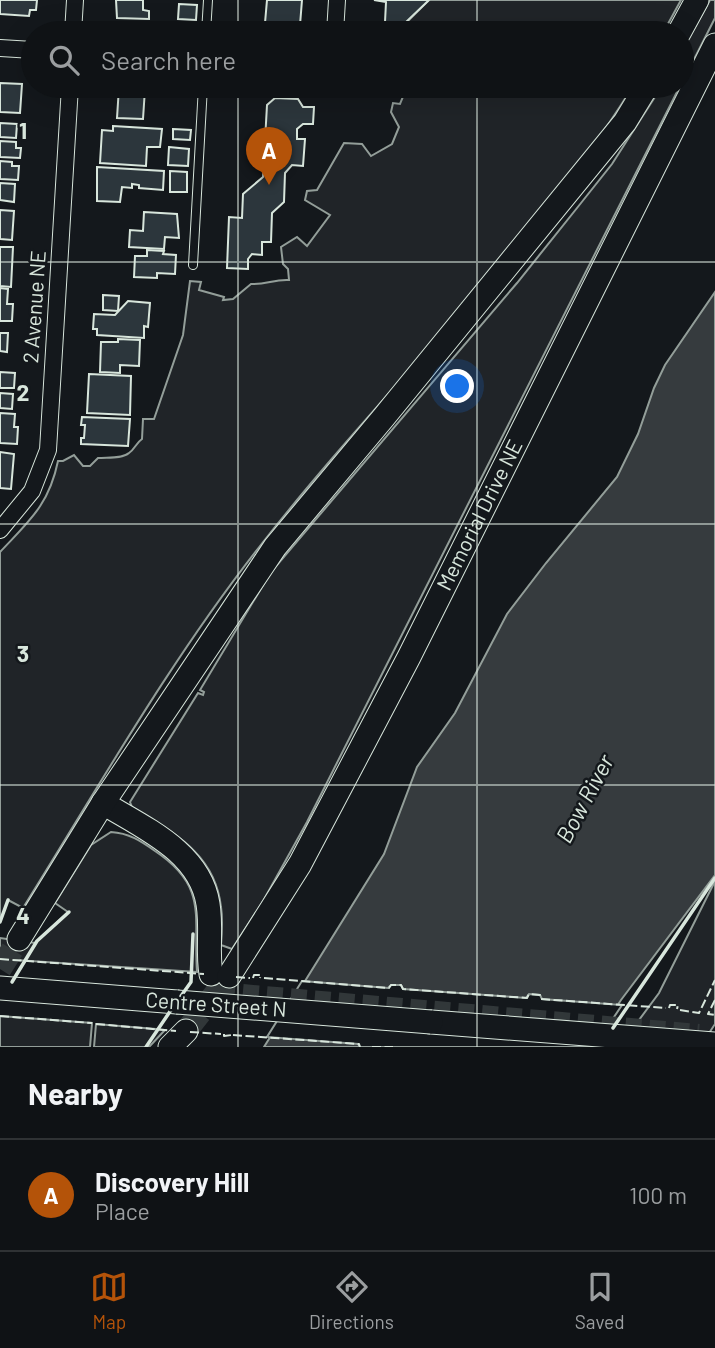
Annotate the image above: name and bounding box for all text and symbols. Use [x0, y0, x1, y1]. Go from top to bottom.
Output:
search box [21, 21, 694, 98]
icon: search [45, 41, 83, 79]
text: Search here [101, 44, 236, 75]
text: 1 [19, 116, 27, 144]
pin: A [246, 127, 292, 185]
street label: 2 Avenue NE [17, 250, 50, 364]
your location [440, 369, 474, 403]
text: 2 [17, 378, 29, 406]
street label: Memorial Drive NE [430, 435, 527, 594]
text: 3 [17, 639, 29, 667]
water label: Bow River [549, 749, 619, 847]
text: 4 [16, 901, 30, 929]
street label: Centre Street N [145, 986, 288, 1021]
text: Nearby [28, 1075, 123, 1111]
text: Discovery Hill [95, 1166, 249, 1197]
text: A [43, 1181, 59, 1209]
text: 100 m [629, 1181, 687, 1209]
text: Place [95, 1197, 150, 1225]
tab: Map [90, 1268, 128, 1333]
tab: Directions [309, 1268, 394, 1333]
tab: Saved [575, 1268, 625, 1333]

